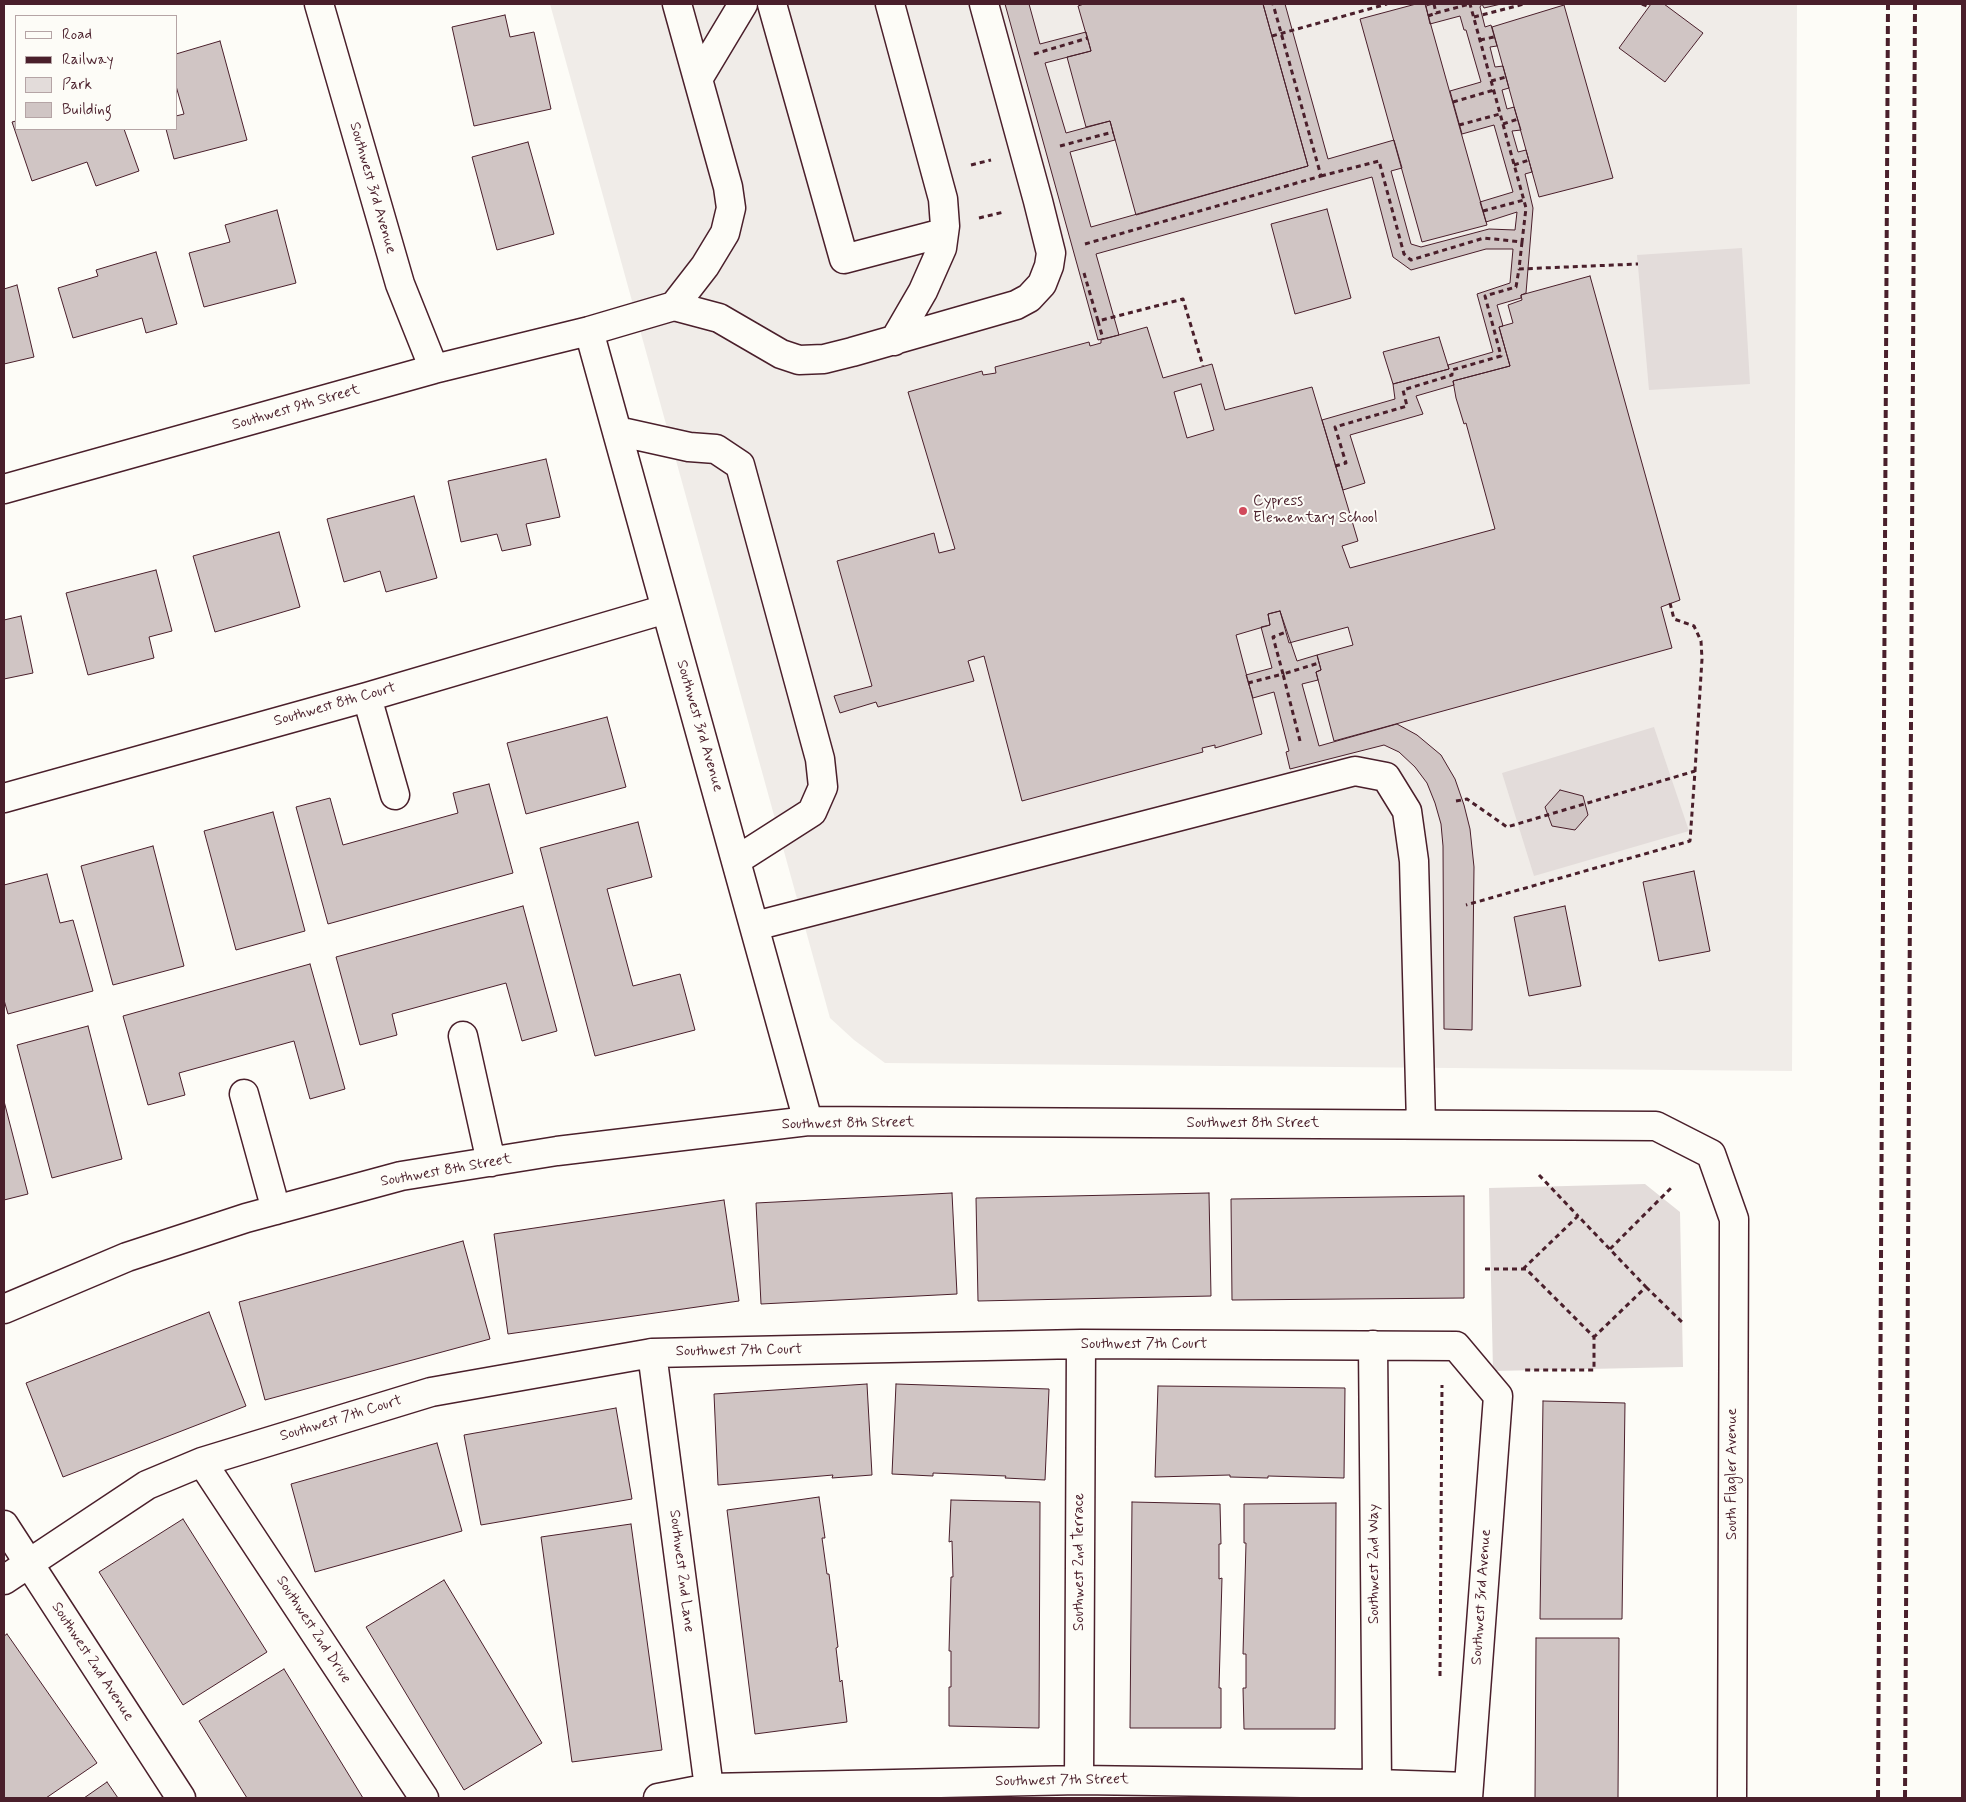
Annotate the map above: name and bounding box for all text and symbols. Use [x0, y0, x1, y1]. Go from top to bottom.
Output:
legend [15, 15, 178, 130]
text: Road [62, 25, 92, 45]
text: Railway [62, 50, 114, 70]
text: Park [62, 75, 92, 95]
text: Building [62, 100, 112, 120]
street label: Southwest 3rd Avenue [345, 120, 399, 256]
street label: Southwest 9th Street [230, 381, 362, 435]
place label: Cypress Elementary School [1253, 493, 1378, 528]
marker: Cypress Elementary School [1237, 505, 1249, 517]
street label: Southwest 3rd Avenue [672, 658, 726, 794]
street label: Southwest 8th Court [272, 679, 398, 731]
street label: Southwest 8th Street [781, 1114, 915, 1134]
street label: Southwest 8th Street [1187, 1115, 1319, 1133]
street label: Southwest 8th Street [379, 1151, 513, 1191]
street label: Southwest 7th Court [1081, 1336, 1207, 1354]
street label: Southwest 7th Court [676, 1341, 802, 1361]
street label: Southwest 7th Court [278, 1392, 404, 1446]
street label: South Flagler Avenue [1724, 1408, 1742, 1540]
street label: Southwest 2nd Terrace [1071, 1493, 1089, 1631]
street label: Southwest 2nd Way [1366, 1504, 1384, 1624]
street label: Southwest 2nd Lane [665, 1509, 697, 1633]
street label: Southwest 3rd Avenue [1468, 1528, 1496, 1666]
street label: Southwest 2nd Drive [272, 1573, 354, 1687]
street label: Southwest 2nd Avenue [47, 1599, 137, 1725]
street label: Southwest 7th Street [995, 1771, 1129, 1791]

